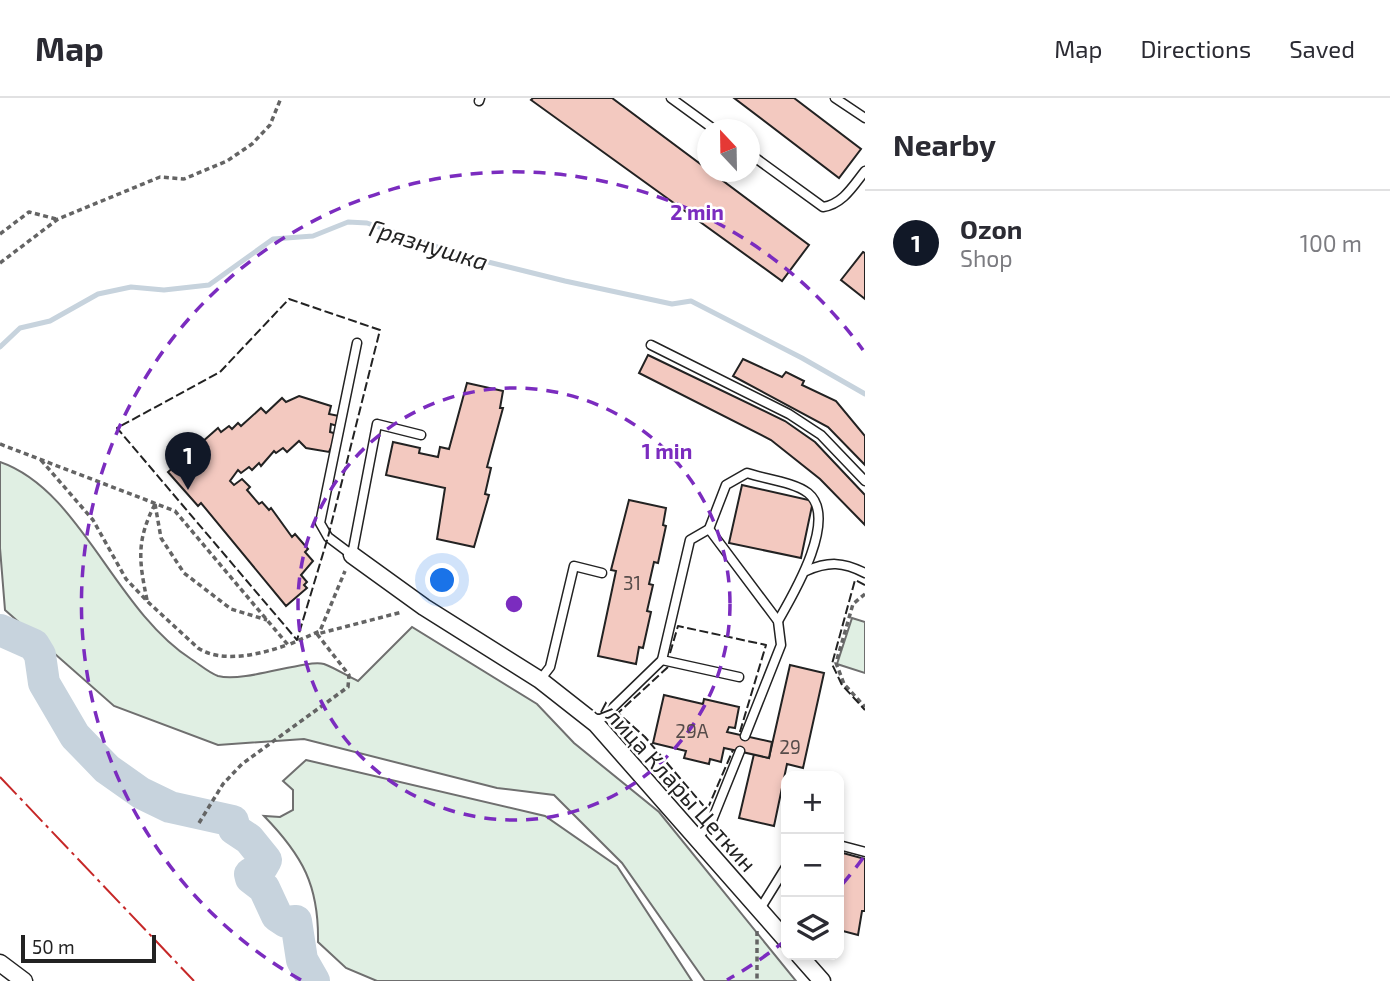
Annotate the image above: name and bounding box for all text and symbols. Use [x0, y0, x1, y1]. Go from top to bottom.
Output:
text: Map [35, 28, 104, 68]
text: Map [1054, 34, 1102, 63]
text: Directions [1140, 34, 1251, 63]
text: Saved [1289, 34, 1355, 63]
north arrow [697, 119, 760, 182]
text: Nearby [893, 126, 996, 162]
text: 2 min [670, 199, 724, 224]
water label: Грязнушка [366, 212, 492, 276]
text: Ozon [960, 213, 1022, 244]
text: 1 [911, 229, 921, 257]
text: 100 m [1300, 229, 1362, 257]
text: Shop [960, 244, 1013, 272]
pin: 1 [165, 432, 211, 490]
text: 1 min [642, 438, 692, 463]
your location [425, 563, 459, 597]
house number: 31 [623, 571, 641, 594]
centre of rings [502, 592, 526, 616]
street label: улица Клары Цеткин [592, 693, 763, 878]
house number: 29А [675, 719, 709, 742]
house number: 29 [779, 735, 801, 758]
map controls [781, 771, 844, 960]
button: + [781, 771, 844, 834]
button: − [781, 834, 844, 897]
button: layers [781, 897, 844, 960]
scale bar [21, 932, 156, 964]
text: 50 m [32, 935, 75, 958]

